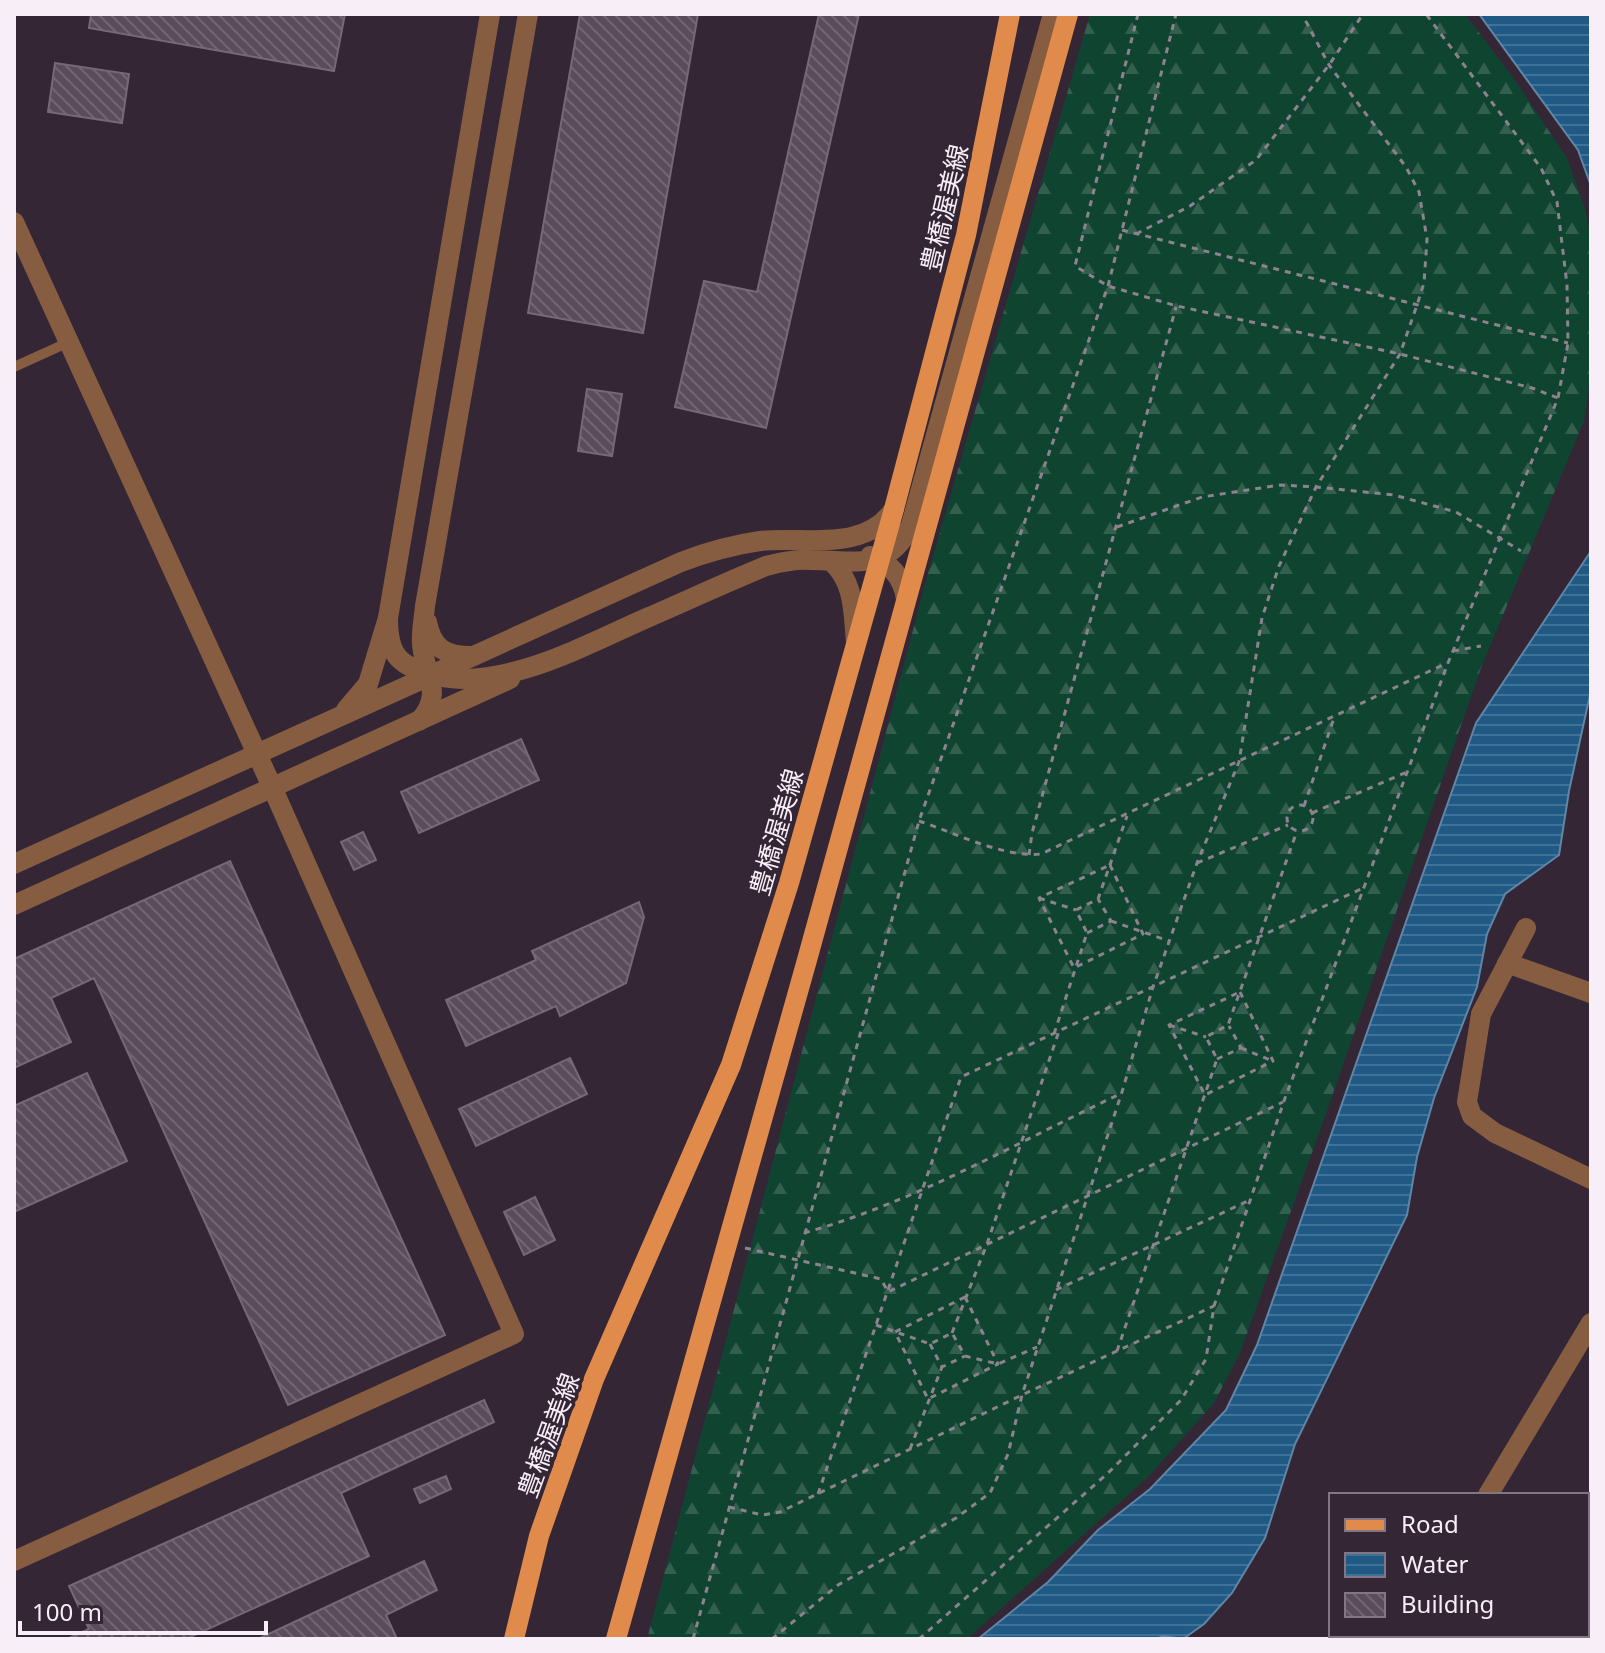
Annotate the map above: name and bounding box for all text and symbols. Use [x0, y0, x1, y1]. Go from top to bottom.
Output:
street label: 豊橋渥美線 [912, 141, 976, 275]
street label: 豊橋渥美線 [741, 765, 811, 899]
street label: 豊橋渥美線 [509, 1368, 587, 1502]
legend [1329, 1493, 1589, 1637]
text: Road [1401, 1507, 1459, 1540]
text: Water [1401, 1547, 1469, 1580]
scale bar [20, 1585, 266, 1635]
text: Building [1401, 1587, 1494, 1620]
text: 100 m [32, 1595, 102, 1628]

